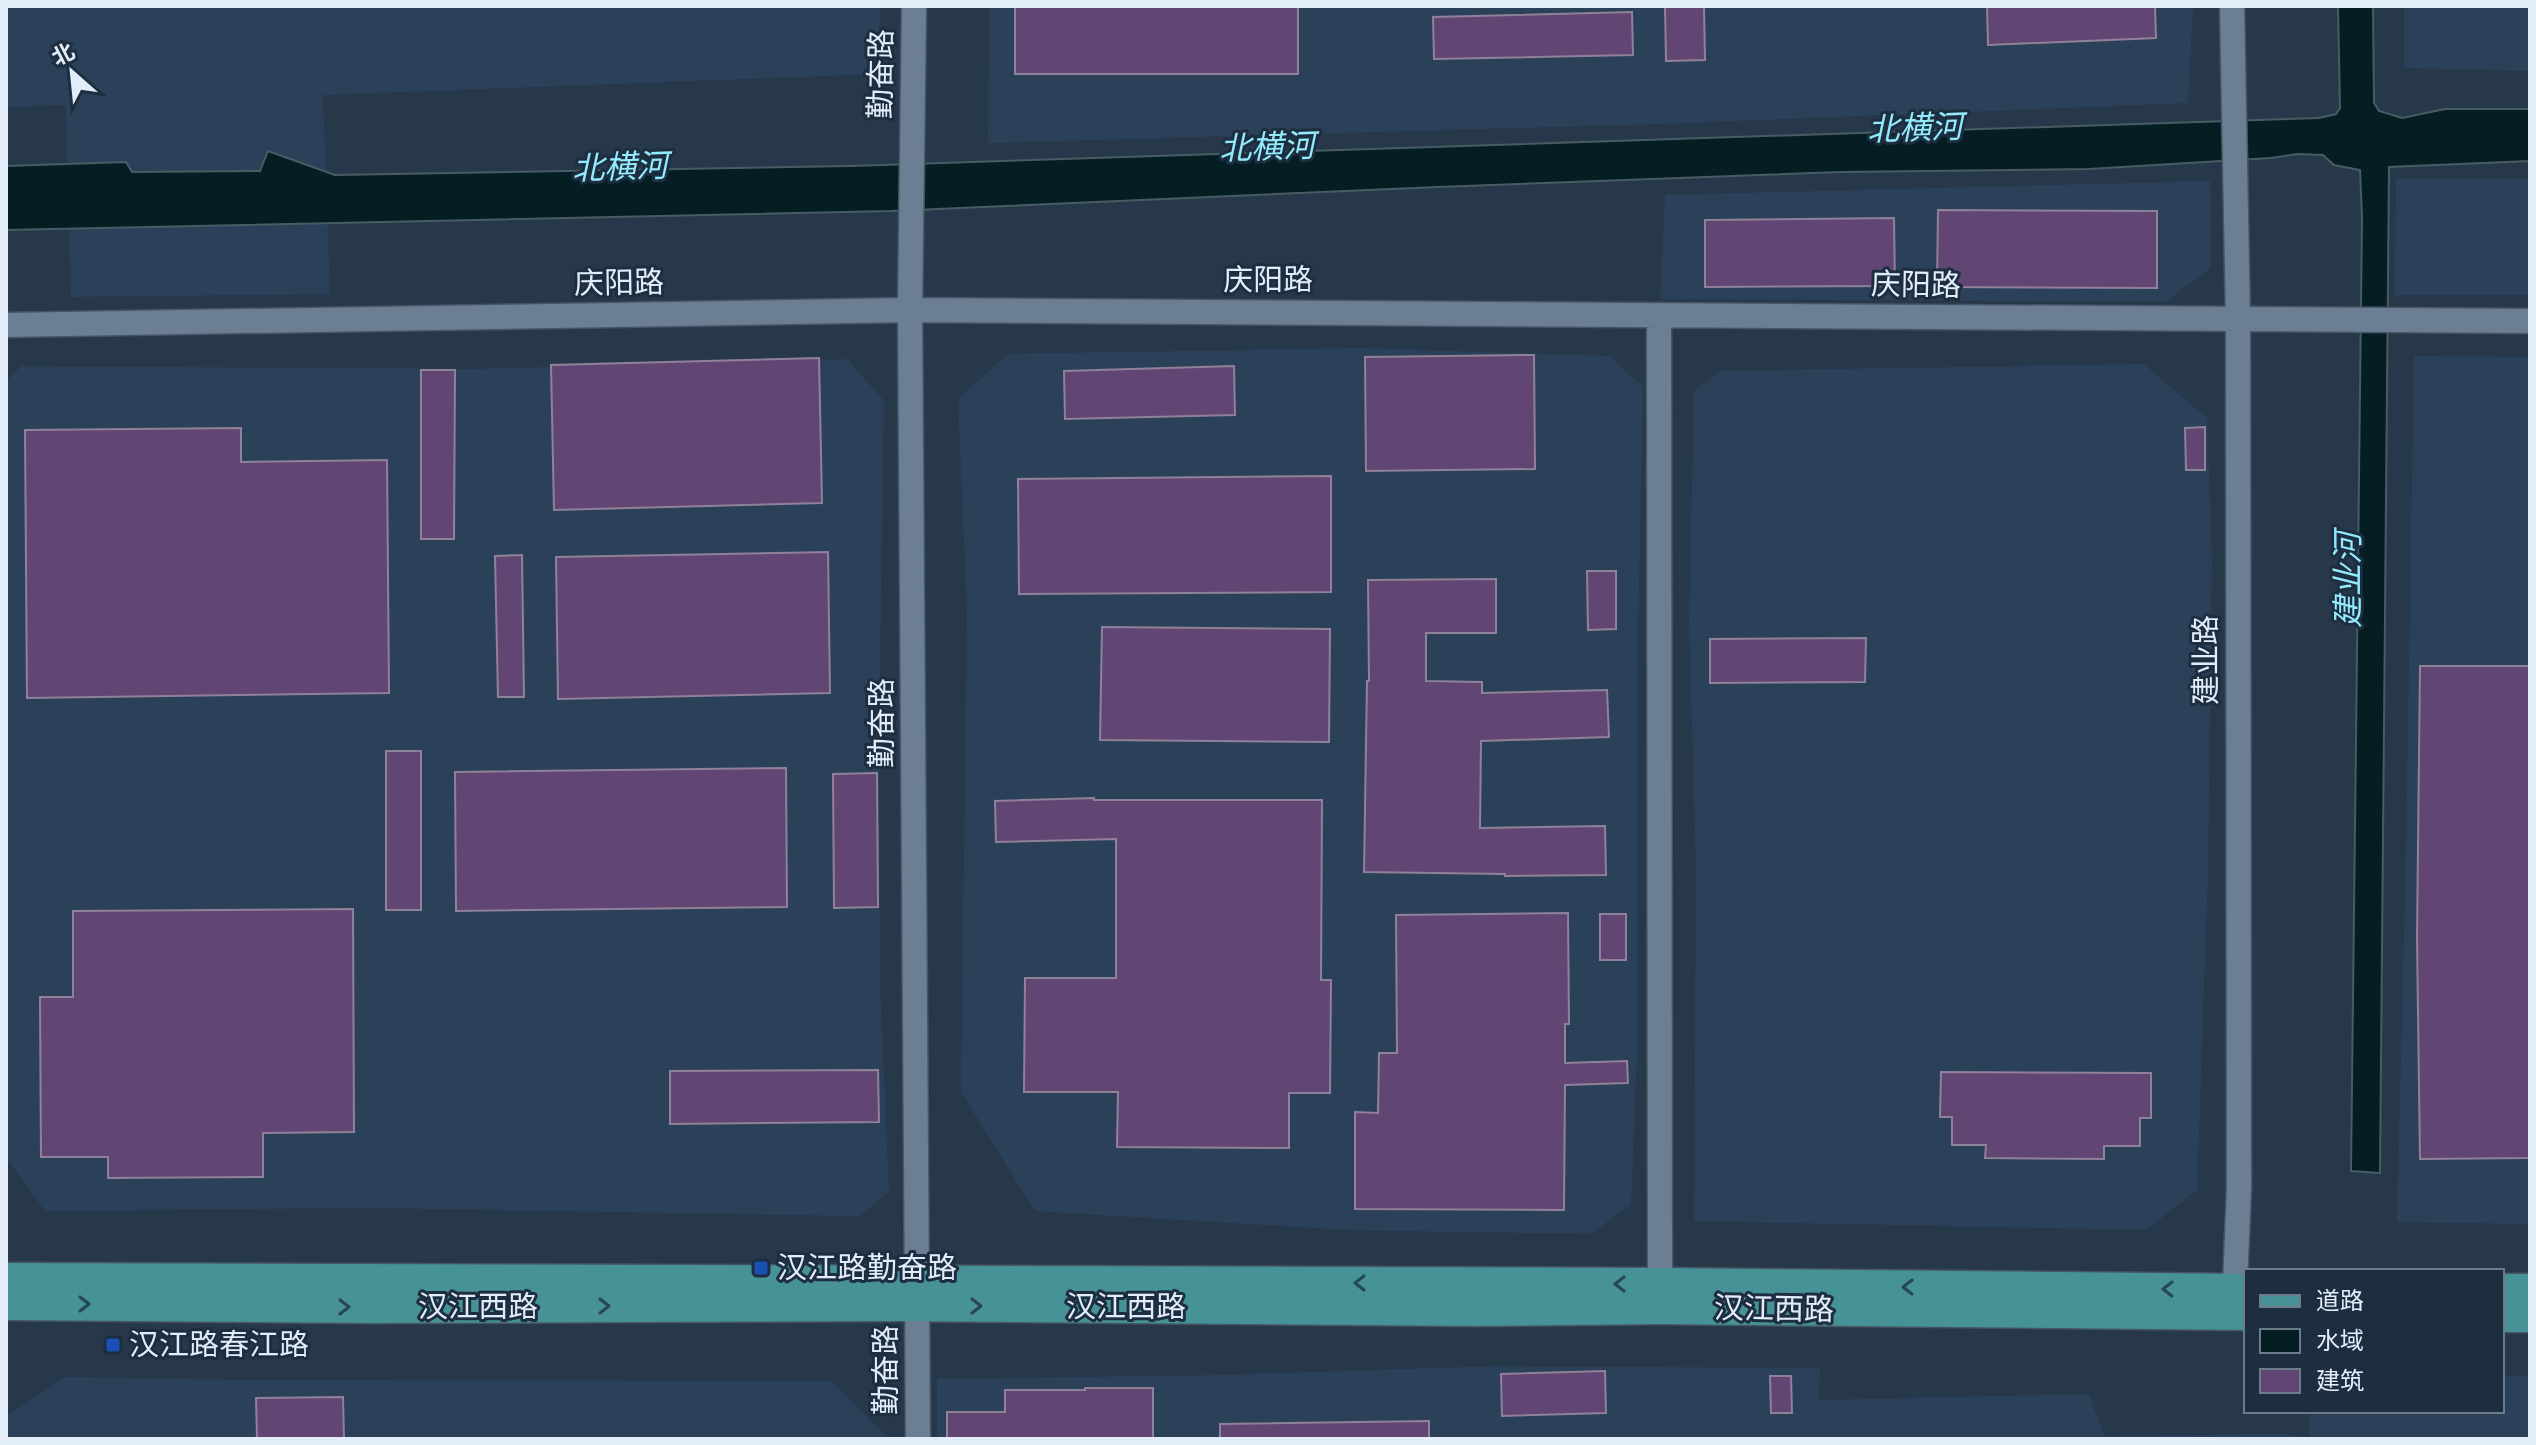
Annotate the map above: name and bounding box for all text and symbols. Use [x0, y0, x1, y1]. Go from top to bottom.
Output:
street label: 勤奋路 [864, 29, 898, 119]
north arrow [32, 32, 112, 112]
text: 北 [48, 39, 78, 70]
water label: 北横河 [1866, 110, 1970, 147]
water label: 北横河 [1218, 129, 1322, 166]
water label: 北横河 [571, 149, 675, 186]
street label: 庆阳路 [1223, 264, 1313, 296]
street label: 庆阳路 [574, 266, 664, 300]
street label: 庆阳路 [1871, 268, 1961, 302]
water label: 建业河 [2332, 526, 2365, 628]
street label: 建业路 [2190, 615, 2222, 705]
street label: 勤奋路 [866, 678, 898, 768]
place label: 汉江路勤奋路 [777, 1252, 957, 1284]
marker: 汉江路勤奋路 [752, 1259, 770, 1277]
legend [2244, 1269, 2504, 1413]
one-way arrow [1353, 1274, 1366, 1292]
one-way arrow [1613, 1275, 1626, 1293]
one-way arrow [1901, 1278, 1914, 1295]
one-way arrow [2161, 1280, 2174, 1298]
text: 道路 [2316, 1288, 2364, 1314]
street label: 汉江西路 [418, 1291, 538, 1323]
street label: 汉江西路 [1066, 1291, 1186, 1323]
street label: 汉江西路 [1714, 1292, 1834, 1326]
one-way arrow [78, 1296, 91, 1313]
one-way arrow [598, 1297, 611, 1315]
one-way arrow [970, 1297, 983, 1315]
one-way arrow [338, 1298, 351, 1316]
street label: 勤奋路 [870, 1325, 902, 1415]
text: 水域 [2316, 1328, 2364, 1354]
place label: 汉江路春江路 [129, 1329, 309, 1361]
marker: 汉江路春江路 [104, 1336, 122, 1354]
text: 建筑 [2316, 1368, 2364, 1394]

